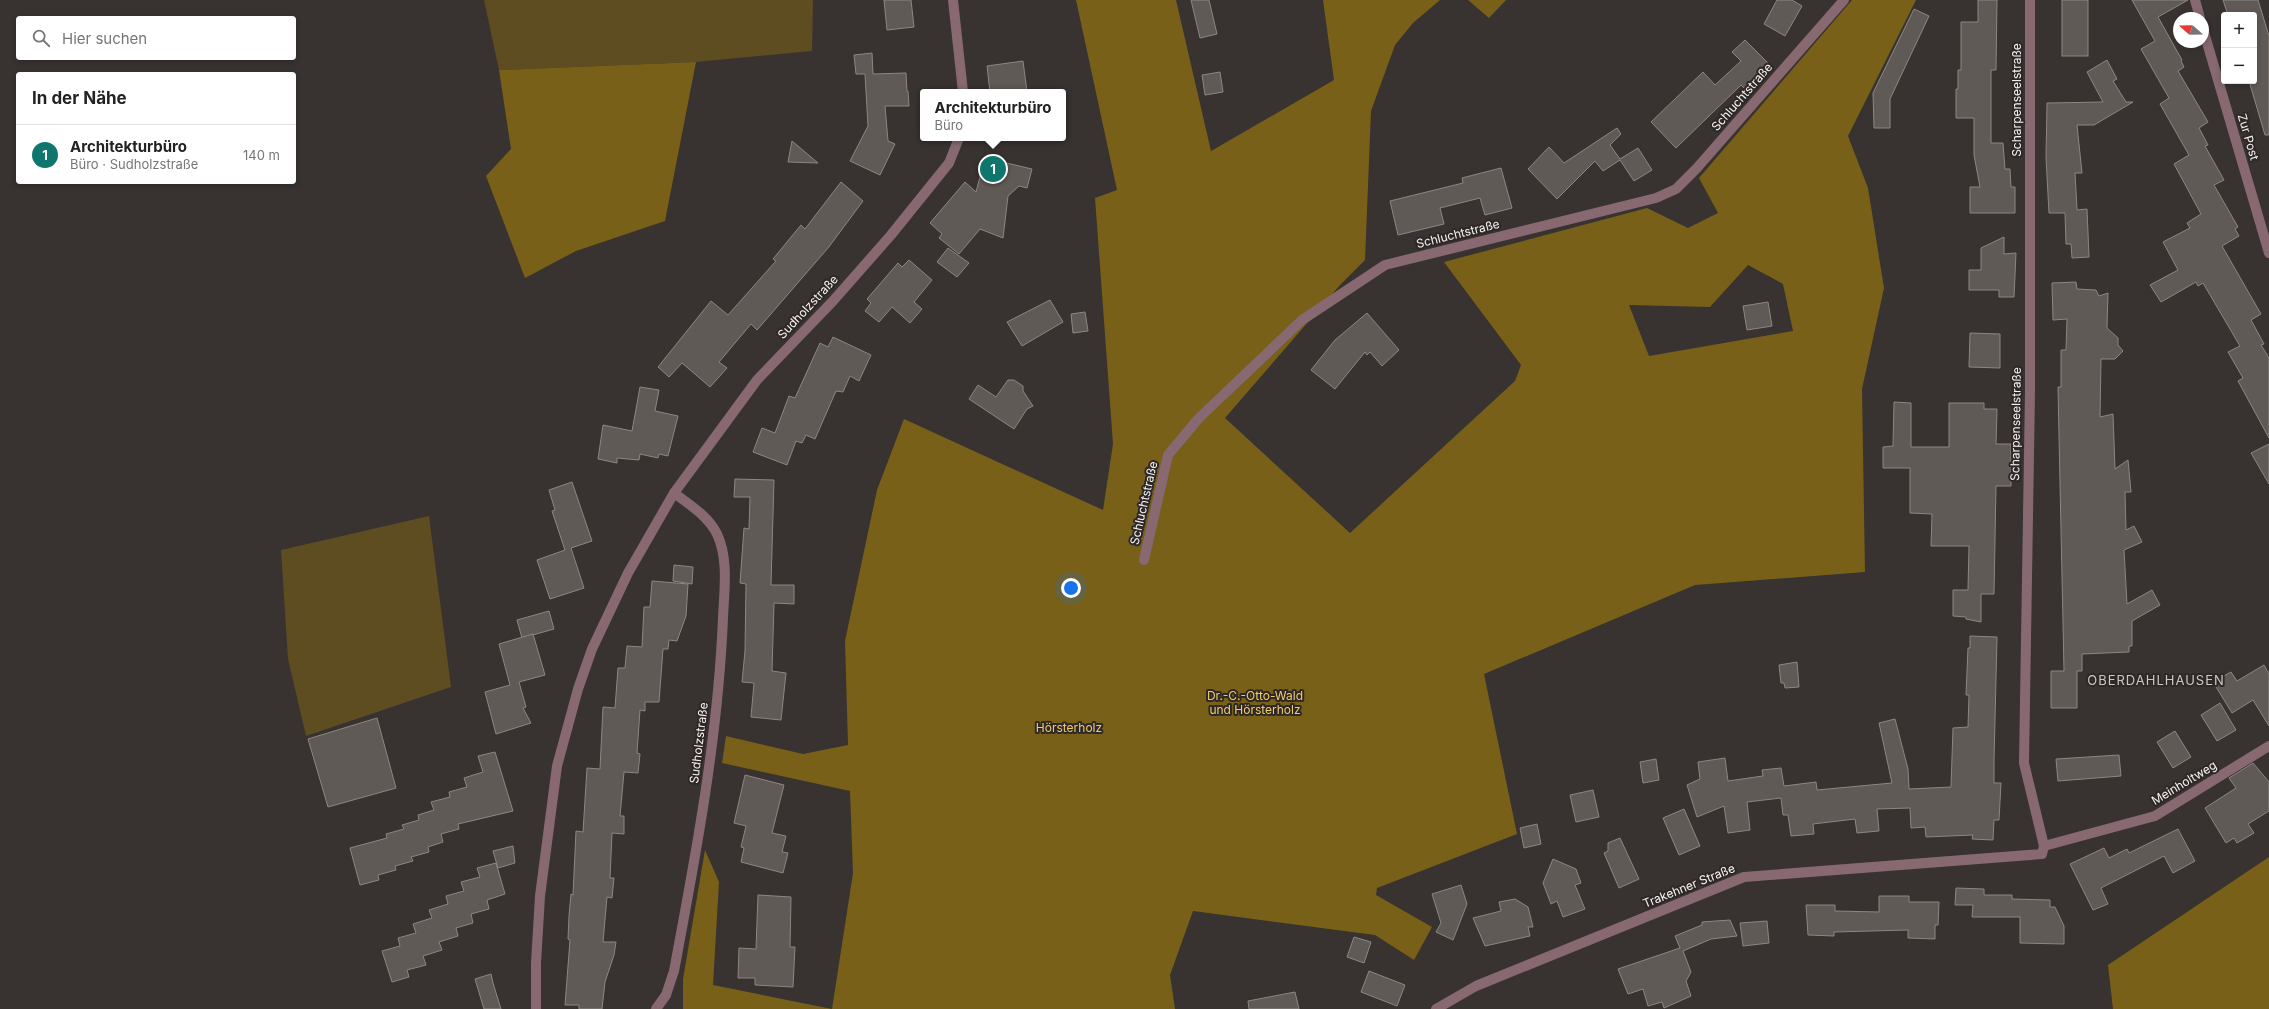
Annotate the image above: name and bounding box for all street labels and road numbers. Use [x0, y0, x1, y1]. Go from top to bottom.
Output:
street label: Scharpenseelstraße [2009, 43, 2024, 157]
street label: Schluchtstraße [1708, 60, 1775, 134]
street label: Zur Post [2235, 112, 2262, 162]
street label: Schluchtstraße [1415, 216, 1501, 251]
street label: Sudholzstraße [774, 272, 841, 342]
street label: Scharpenseelstraße [2007, 367, 2024, 481]
street label: Schluchtstraße [1127, 460, 1160, 546]
street label: Sudholzstraße [686, 701, 711, 784]
street label: Meinholtweg [2148, 757, 2219, 808]
street label: Trakehner Straße [1641, 860, 1737, 911]

